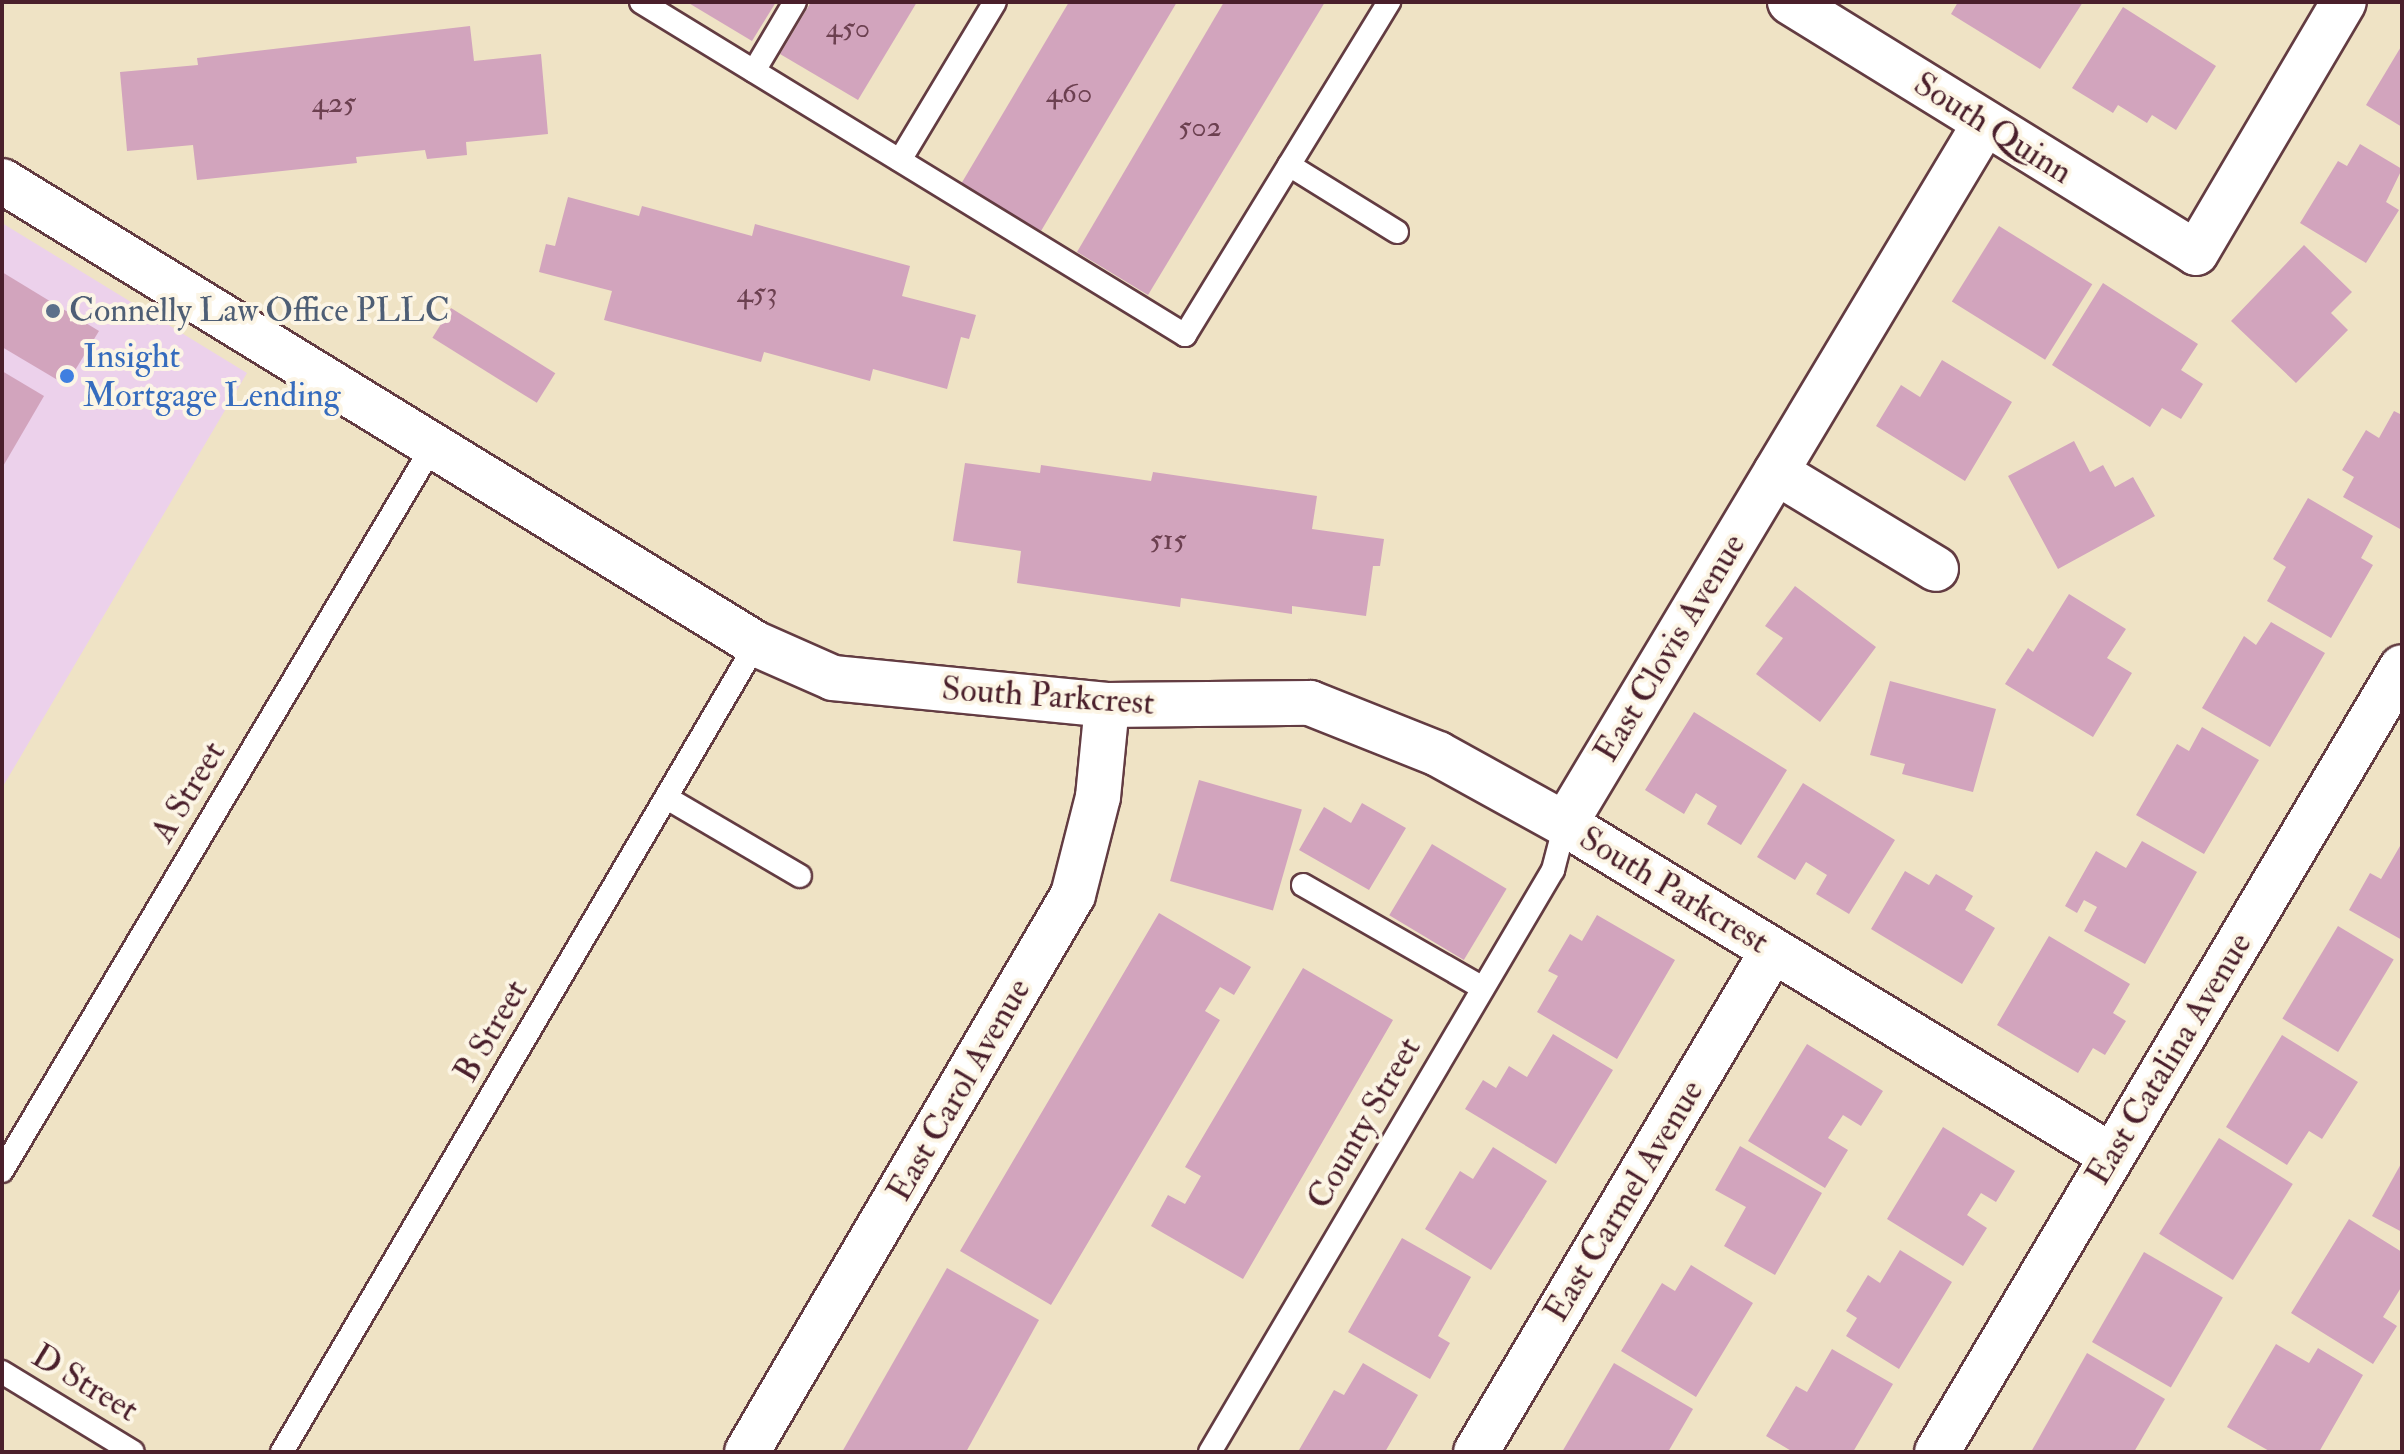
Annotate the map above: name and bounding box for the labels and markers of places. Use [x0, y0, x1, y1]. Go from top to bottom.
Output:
place label: Connelly Law Office PLLC [69, 291, 450, 331]
marker: Connelly Law Office PLLC [44, 302, 62, 320]
place label: Insight Mortgage Lending [83, 336, 340, 416]
marker: Insight Mortgage Lending [58, 367, 76, 385]

